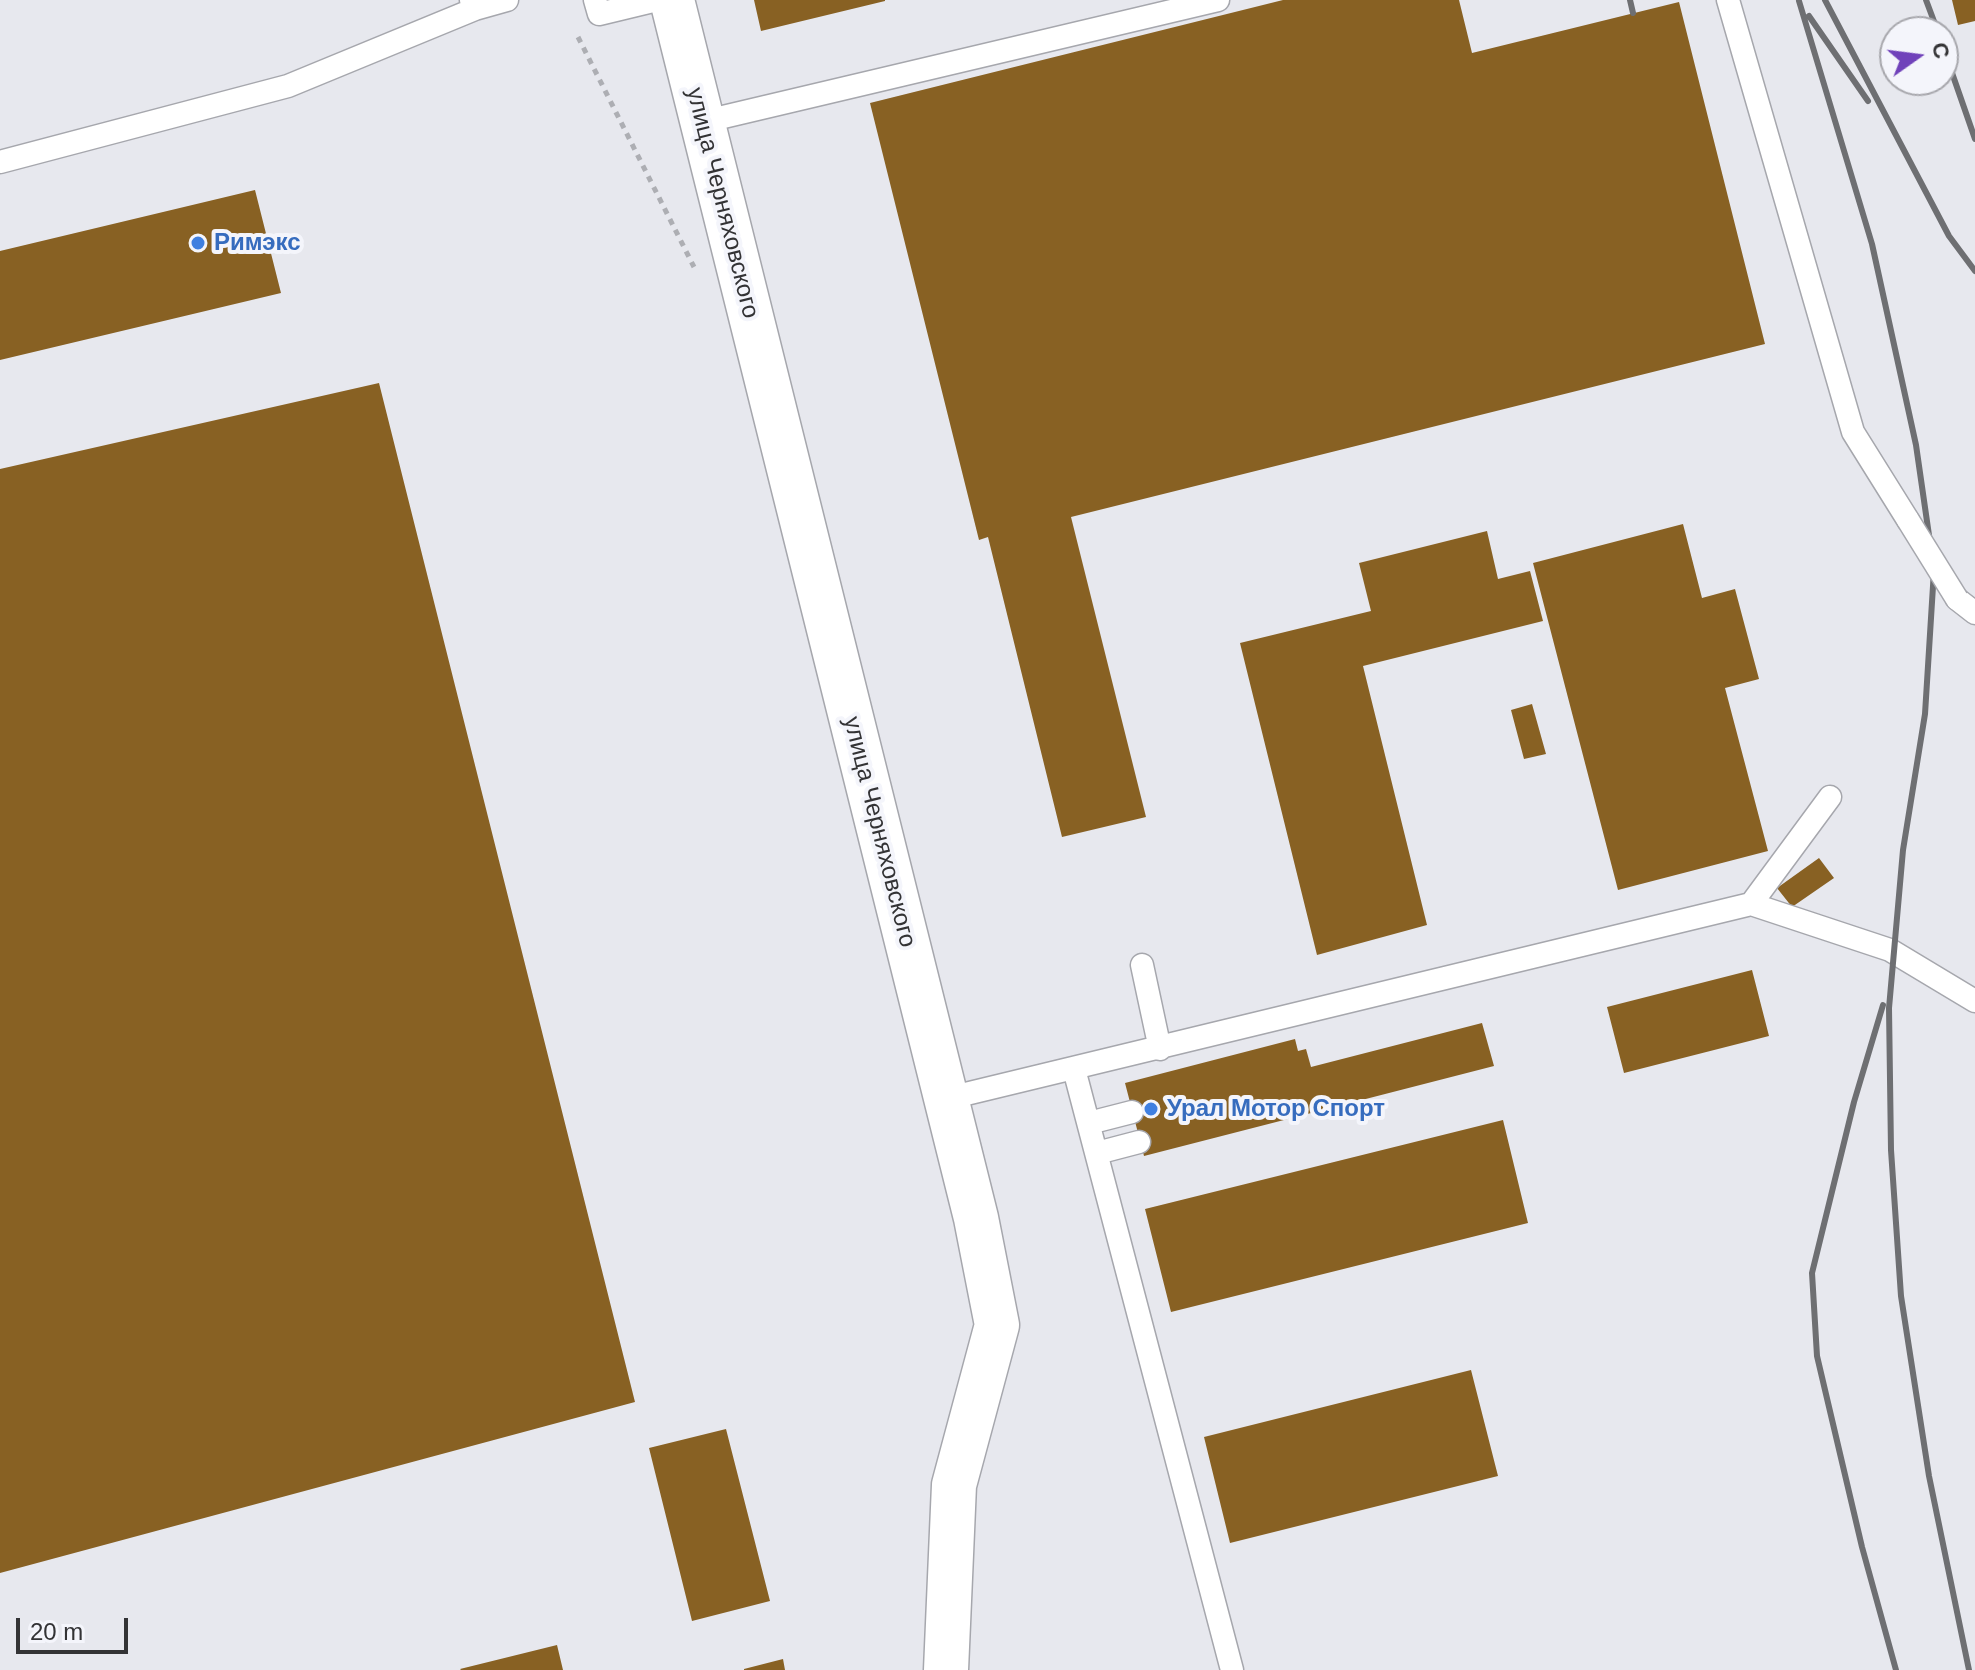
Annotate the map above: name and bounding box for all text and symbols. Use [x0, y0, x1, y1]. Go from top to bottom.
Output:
north arrow [1879, 16, 1959, 96]
text: С [1927, 40, 1955, 61]
street label: улица Черняховского [679, 85, 765, 321]
place label: Римэкс [214, 229, 300, 257]
marker: Римэкс [189, 234, 207, 252]
street label: улица Черняховского [836, 714, 922, 950]
place label: Урал Мотор Спорт [1167, 1095, 1385, 1123]
marker: Урал Мотор Спорт [1142, 1100, 1160, 1118]
scale bar [20, 1602, 132, 1652]
text: 20 m [30, 1618, 83, 1645]

